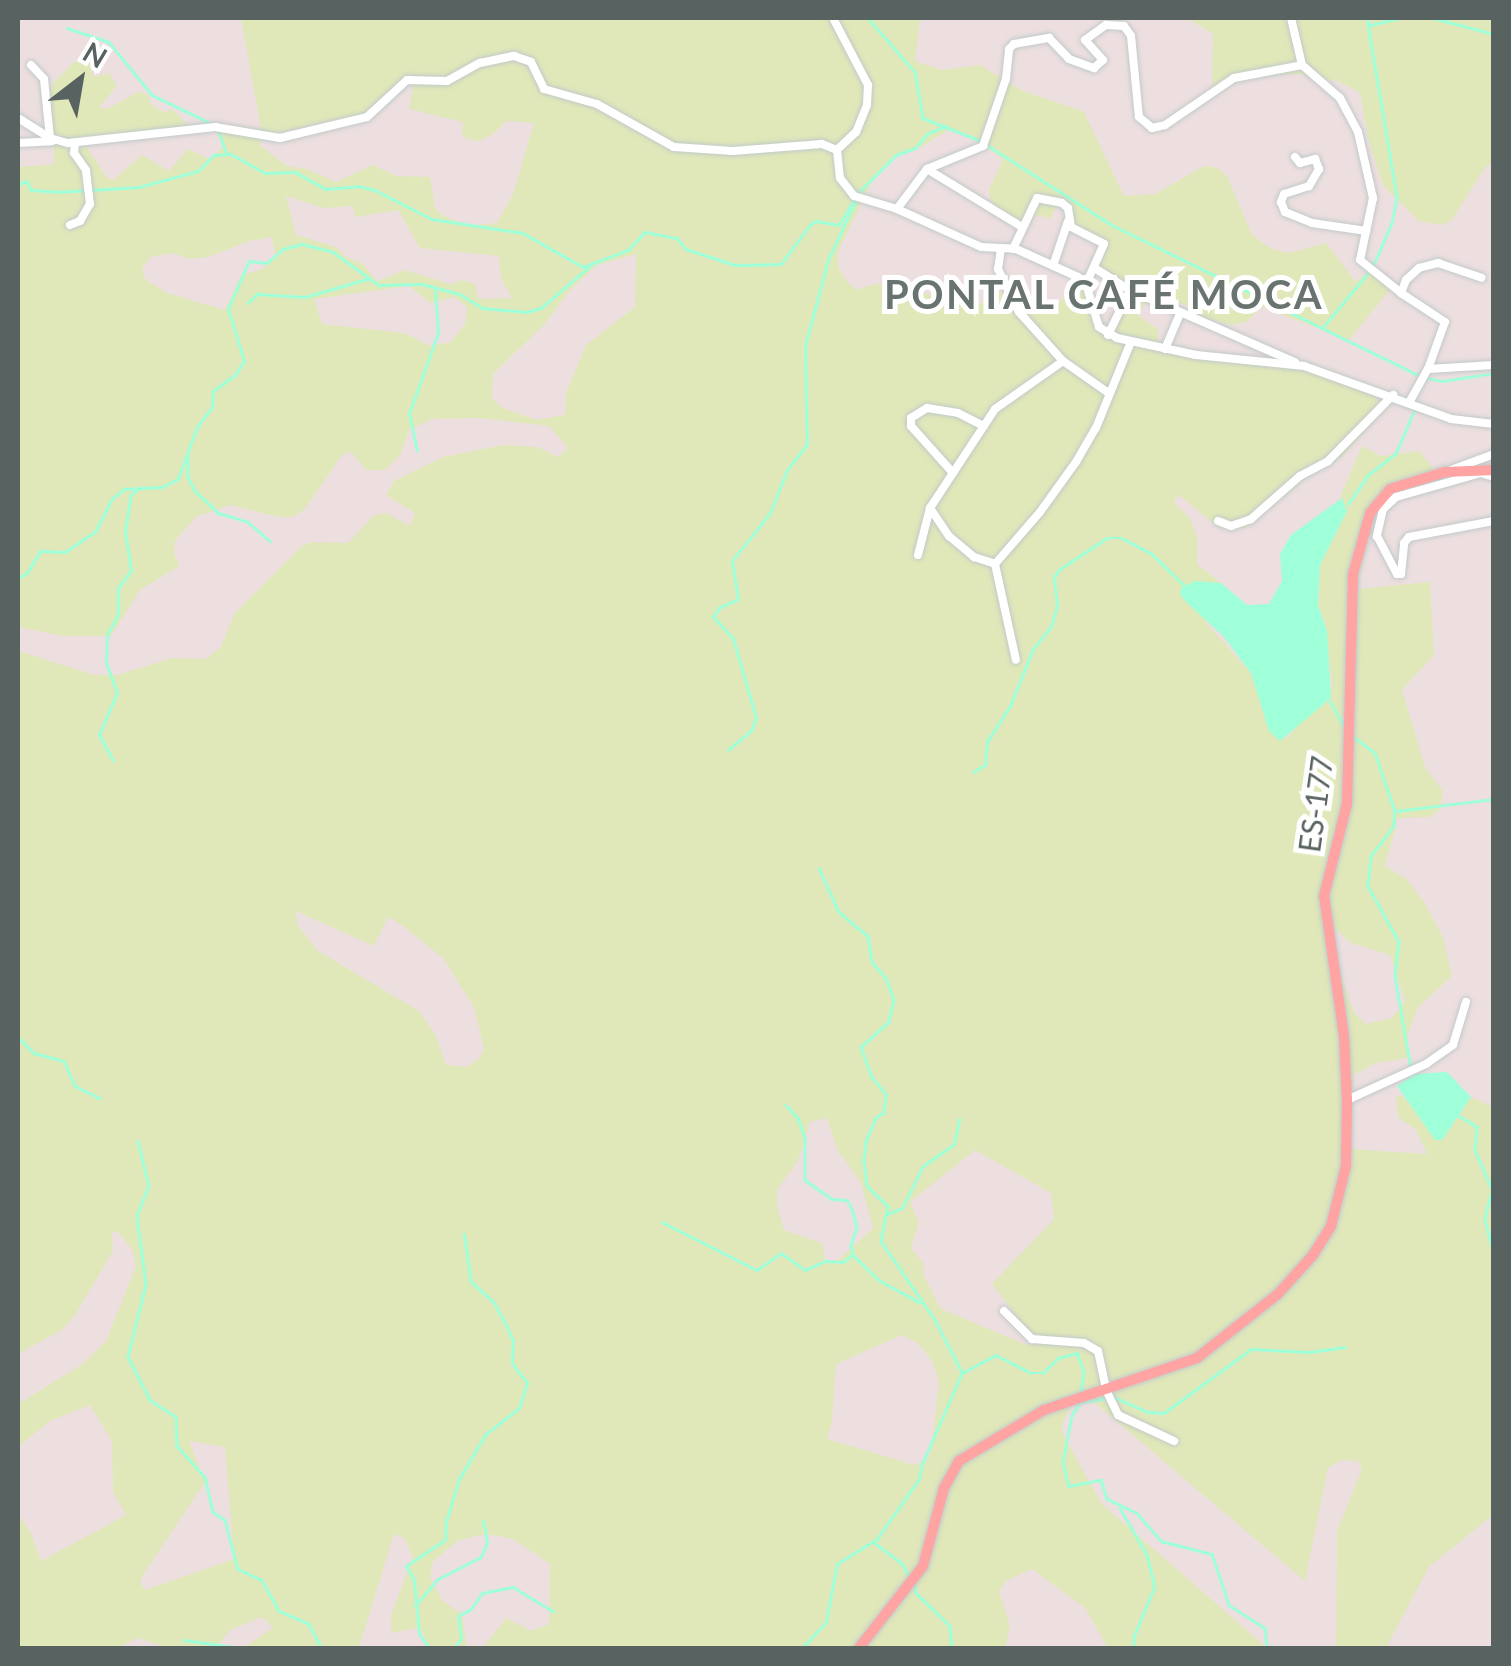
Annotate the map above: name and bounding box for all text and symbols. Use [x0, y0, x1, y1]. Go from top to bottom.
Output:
north arrow [30, 30, 130, 130]
text: N [77, 34, 113, 74]
district label: PONTAL CAFÉ MOCA [883, 270, 1325, 318]
street label: ES-177 [1290, 753, 1340, 855]

